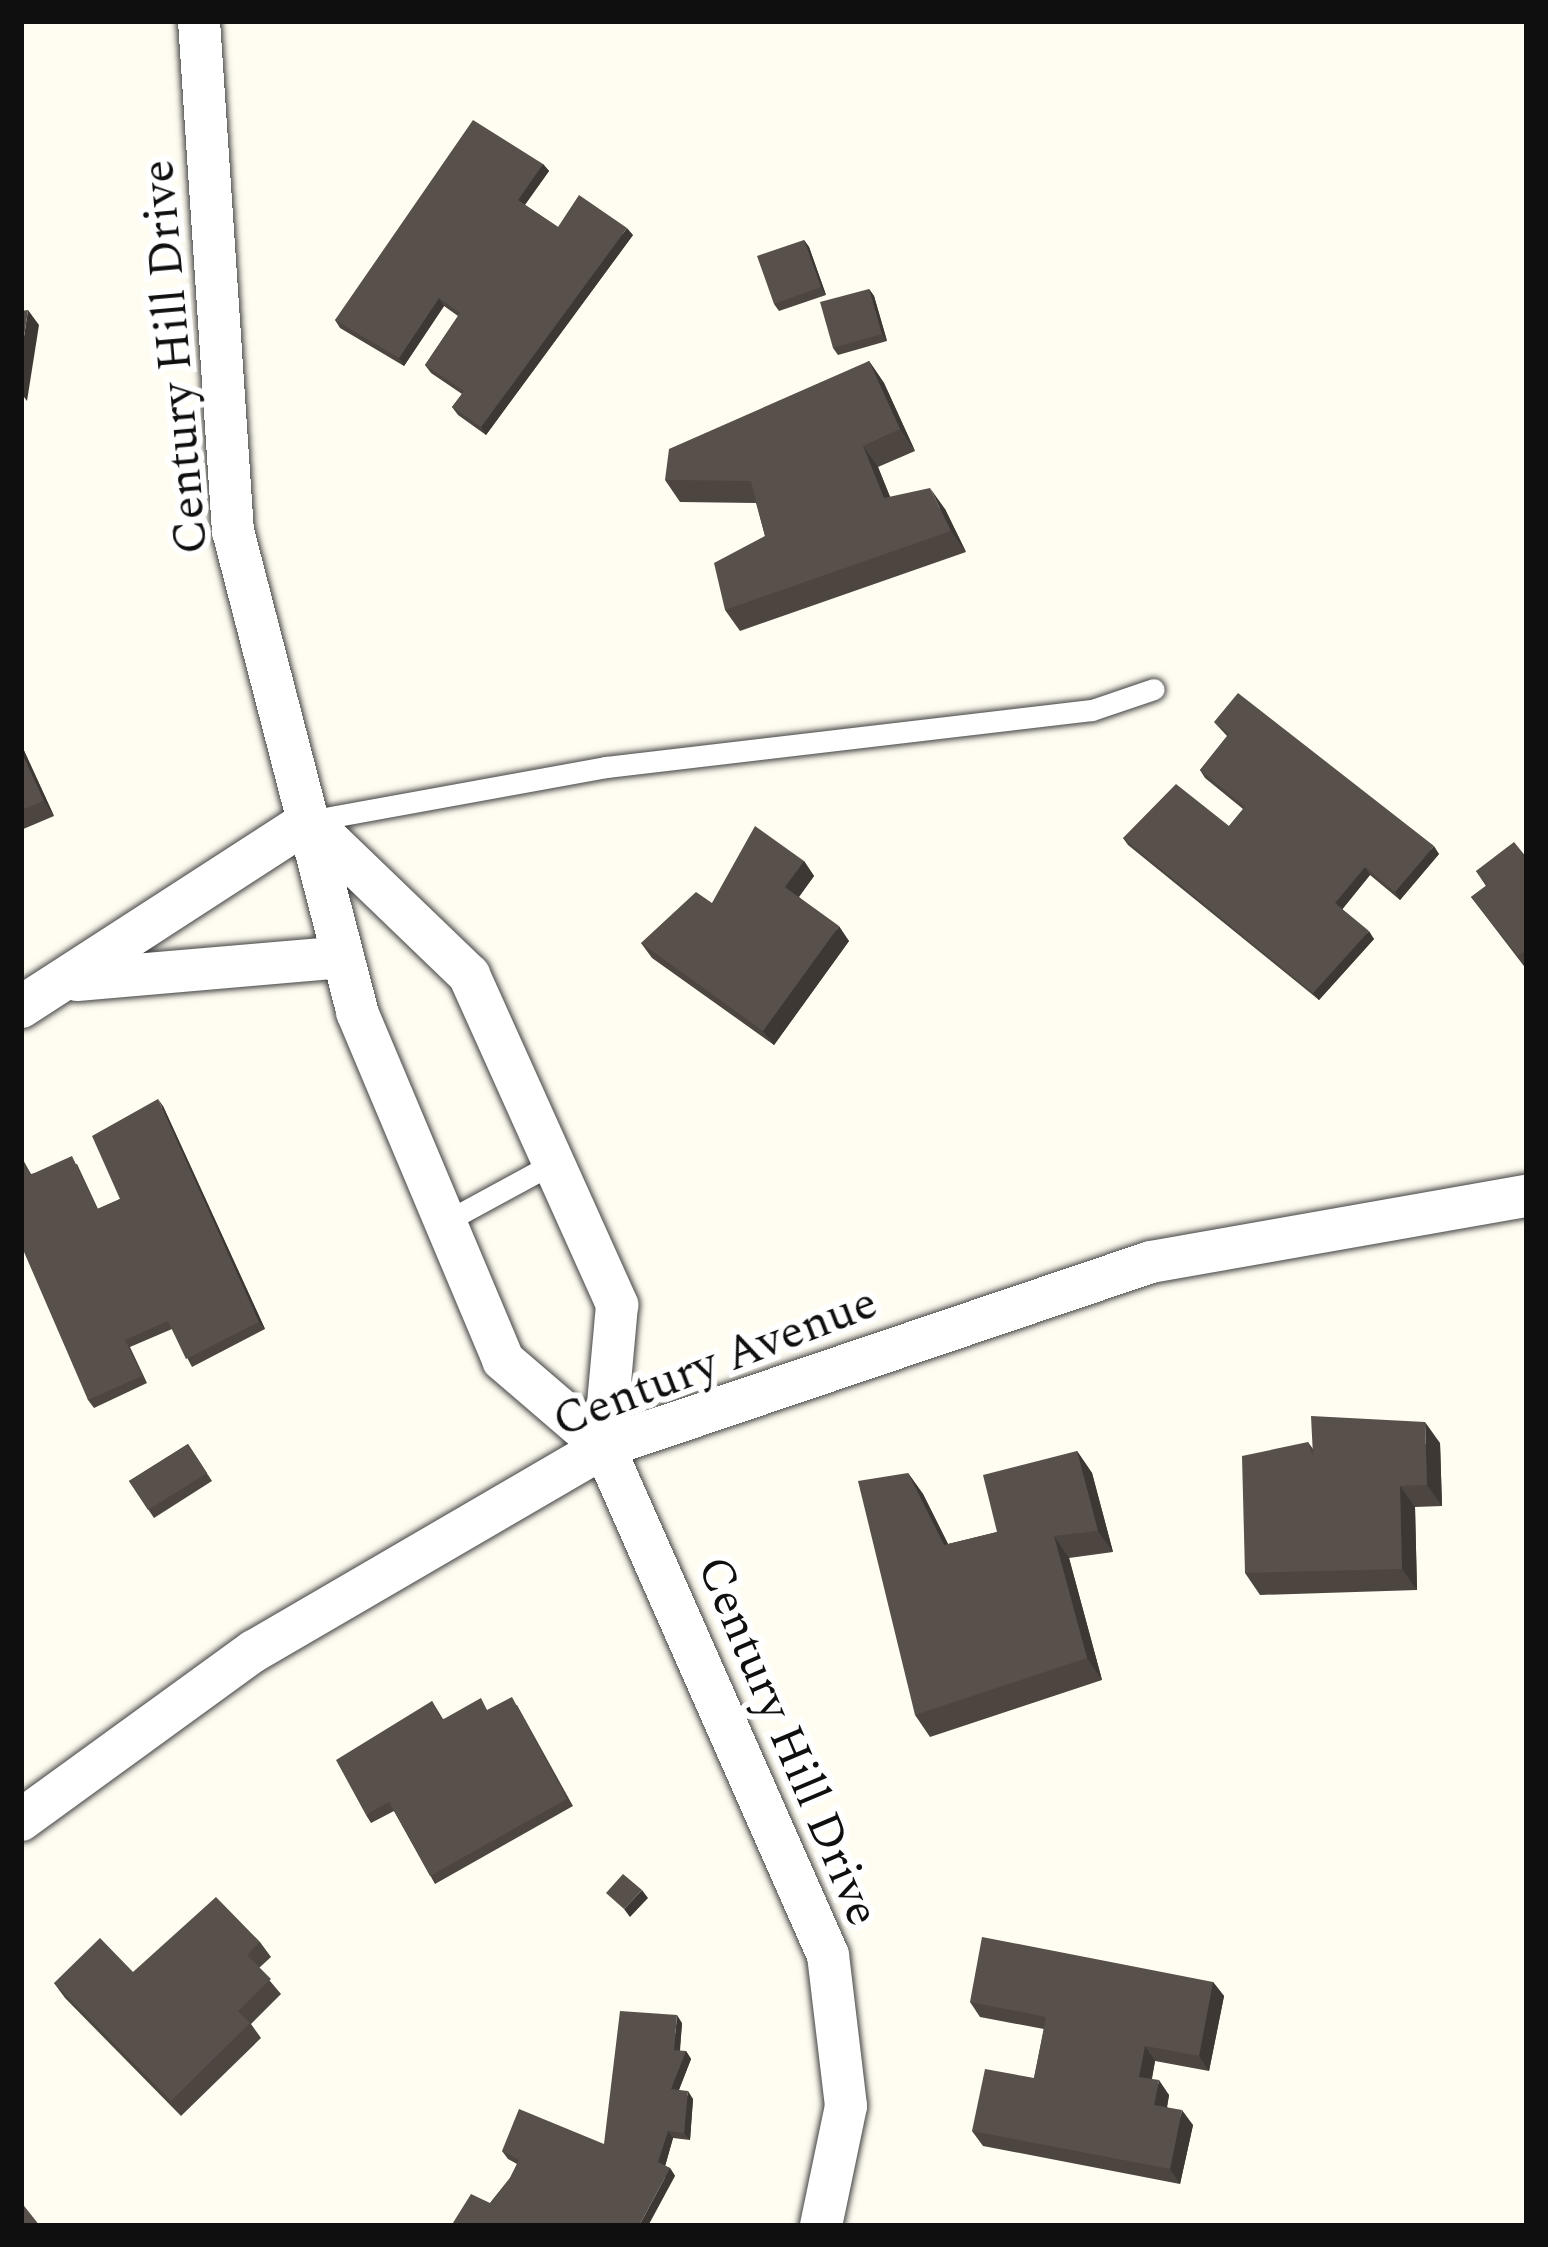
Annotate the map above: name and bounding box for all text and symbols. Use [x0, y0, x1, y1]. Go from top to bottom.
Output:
street label: Century Hill Drive [129, 157, 221, 557]
street label: Century Avenue [545, 1274, 885, 1450]
street label: Century Hill Drive [684, 1548, 892, 1934]

